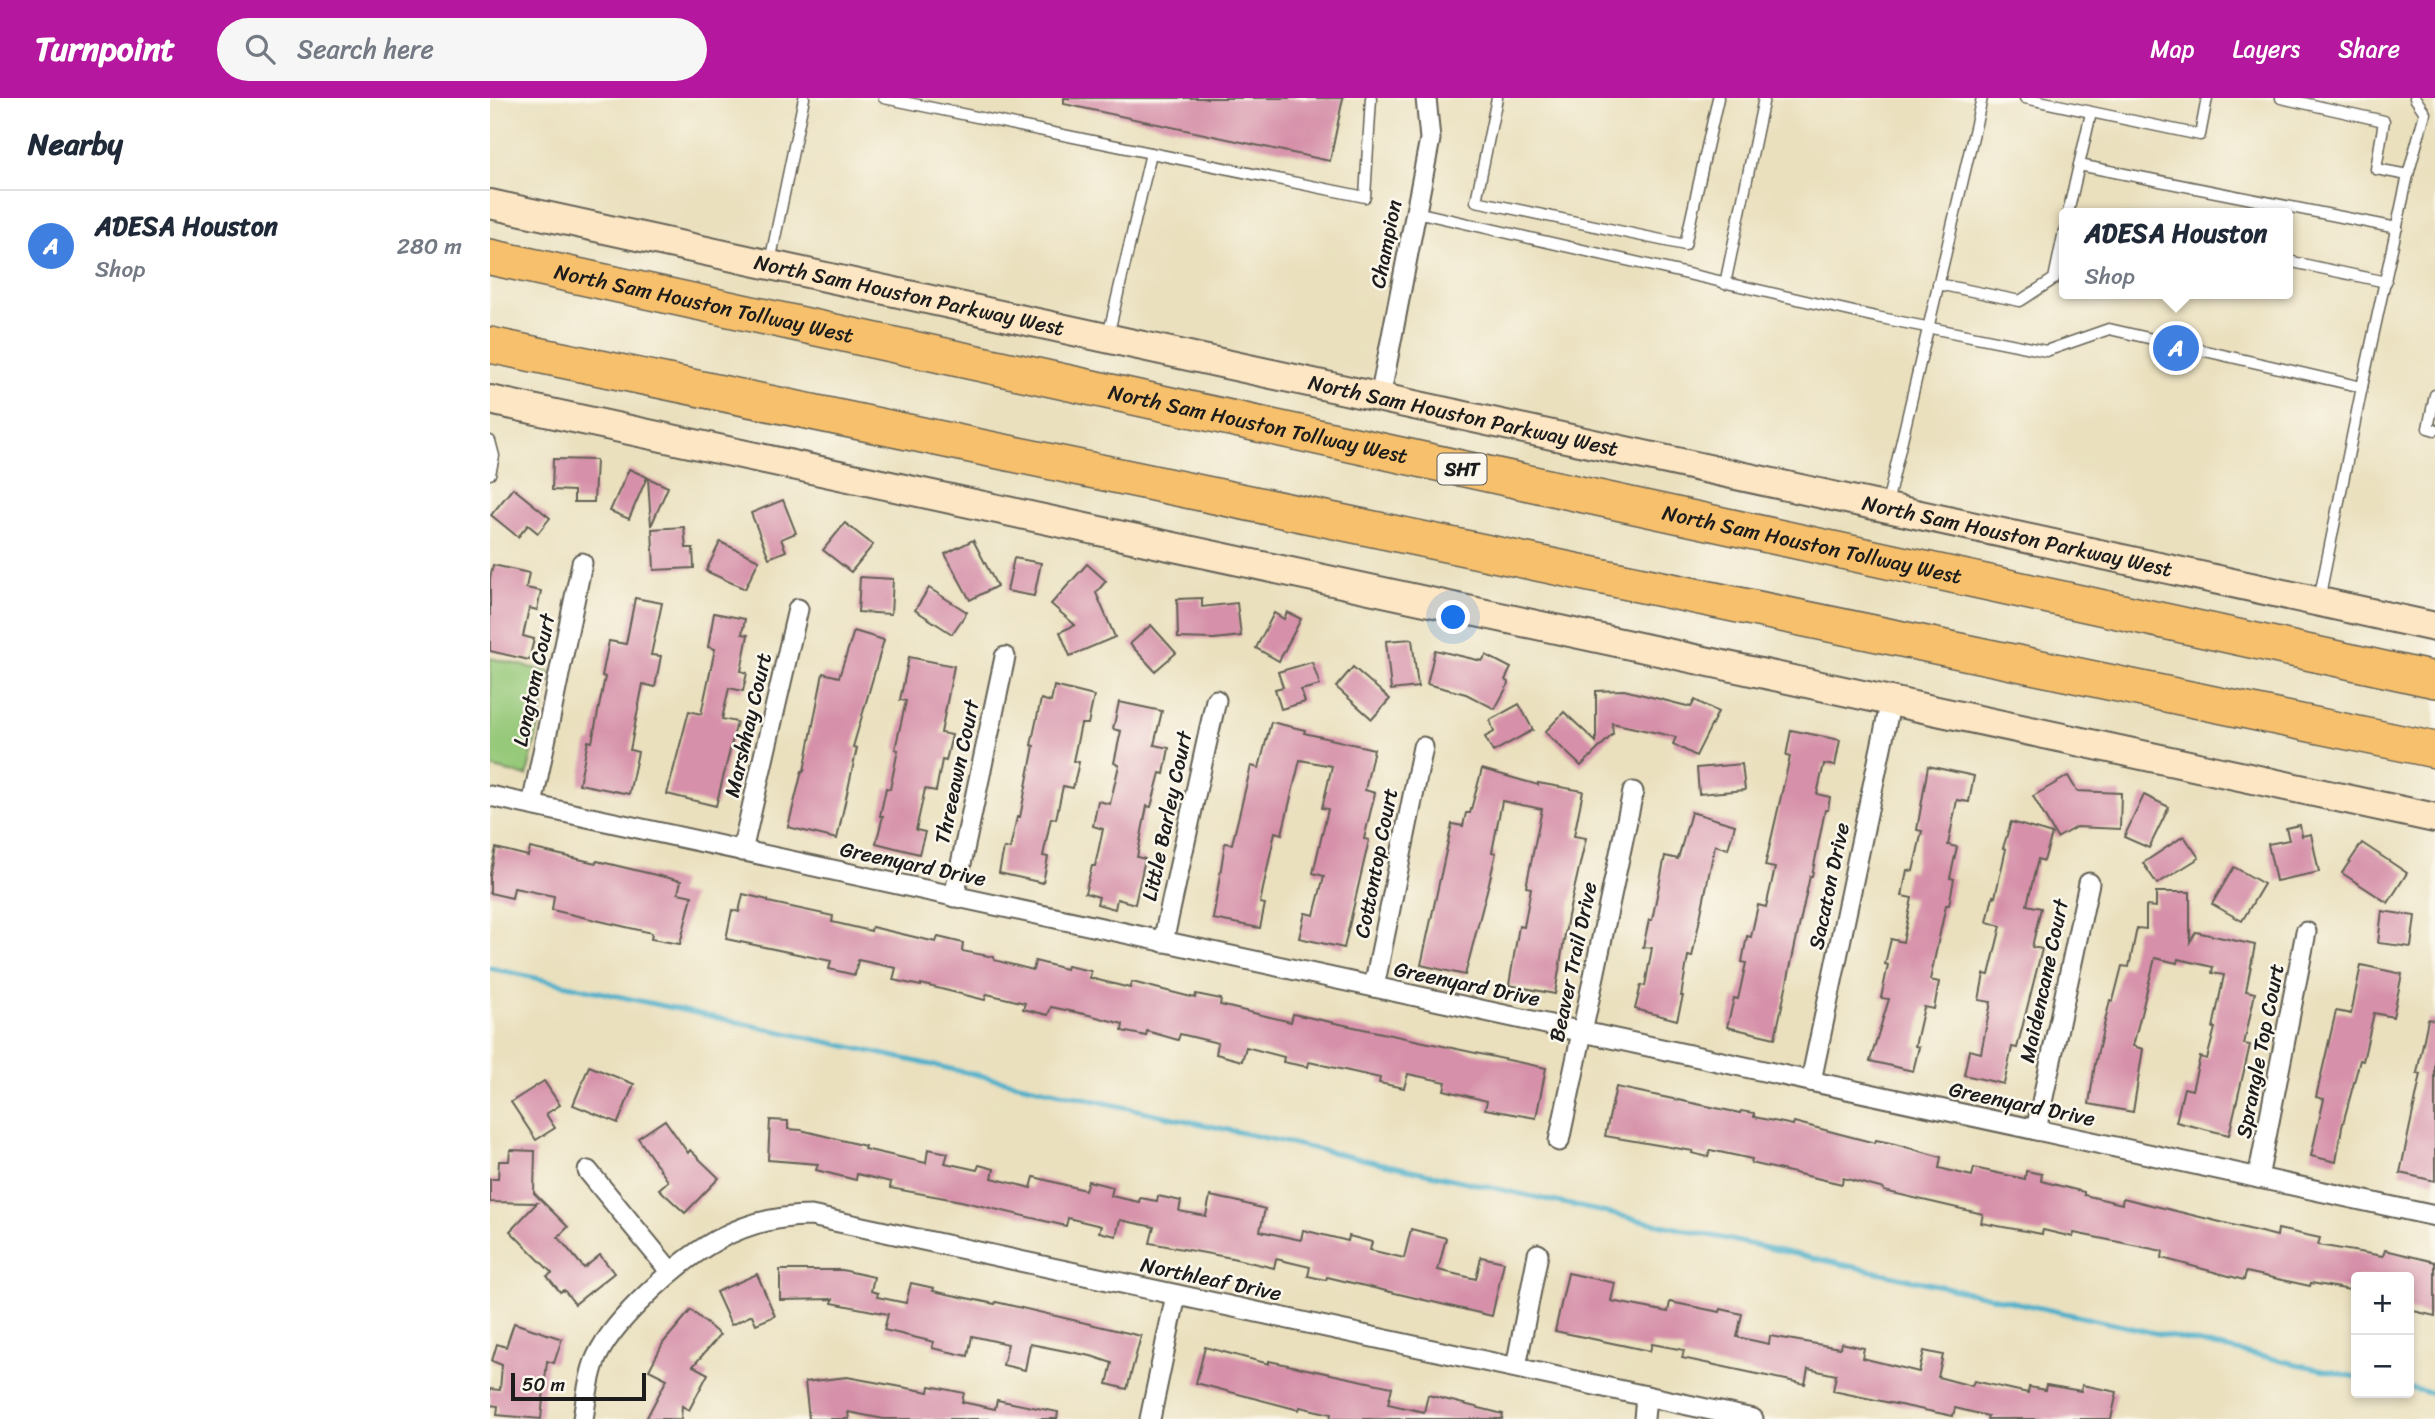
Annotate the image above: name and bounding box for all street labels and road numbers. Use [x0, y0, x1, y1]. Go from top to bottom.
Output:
street label: Champion [1359, 197, 1413, 291]
street label: North Sam Houston Parkway West [751, 243, 1068, 347]
street label: North Sam Houston Tollway West [551, 253, 857, 355]
street label: North Sam Houston Parkway West [1305, 363, 1622, 468]
street label: North Sam Houston Tollway West [1105, 373, 1411, 475]
road number: SHT [1438, 454, 1486, 484]
street label: North Sam Houston Parkway West [1859, 484, 2176, 588]
street label: North Sam Houston Tollway West [1659, 494, 1965, 596]
street label: Longtom Court [501, 609, 567, 750]
street label: Marshhay Court [713, 649, 783, 801]
street label: Threeawn Court [923, 695, 991, 848]
street label: Little Barley Court [1130, 726, 1204, 905]
street label: Cottontop Court [1343, 785, 1409, 941]
street label: Sacaton Drive [1797, 819, 1861, 953]
street label: Greenyard Drive [836, 830, 990, 898]
street label: Beaver Trail Drive [1537, 878, 1609, 1046]
street label: Maidencane Court [2008, 894, 2080, 1066]
street label: Greenyard Drive [1390, 950, 1544, 1018]
street label: Sprangle Top Court [2224, 960, 2296, 1142]
street label: Greenyard Drive [1945, 1070, 2099, 1138]
street label: Northleaf Drive [1137, 1246, 1285, 1313]

